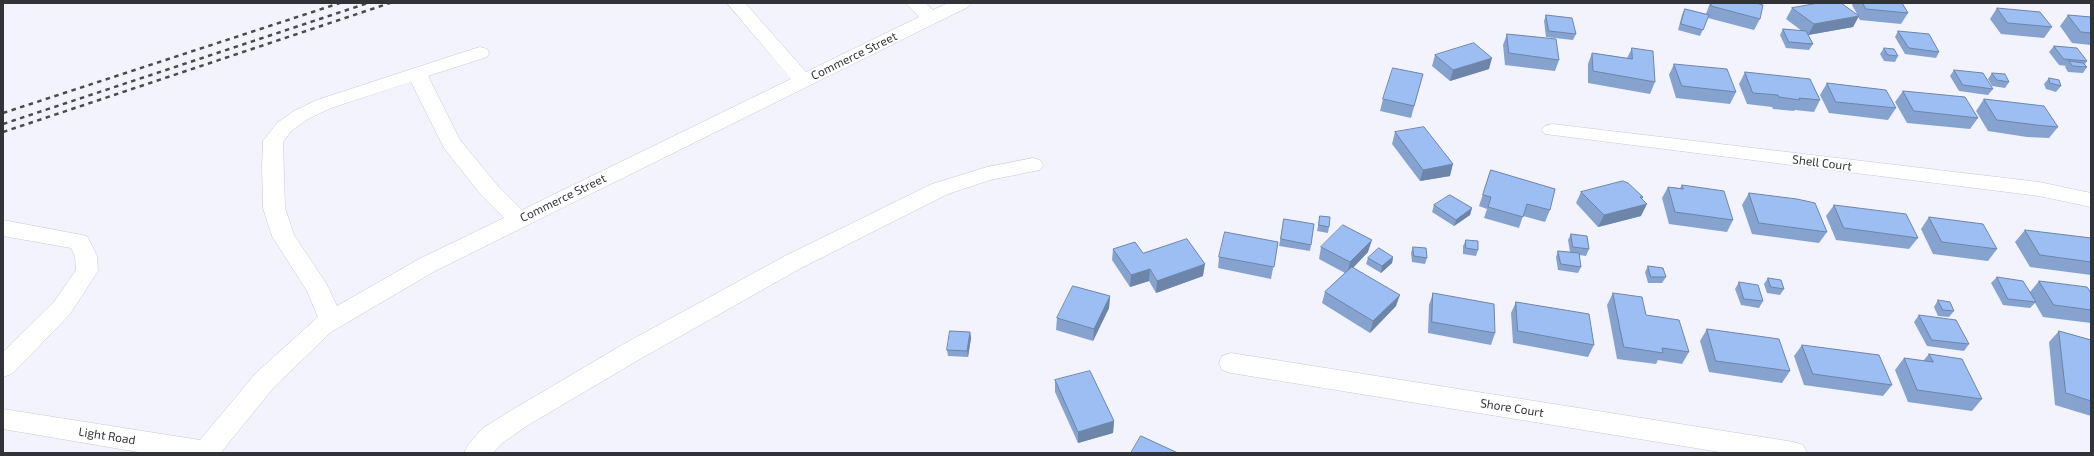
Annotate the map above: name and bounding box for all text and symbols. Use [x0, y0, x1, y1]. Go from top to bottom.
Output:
street label: Commerce Street [809, 29, 899, 83]
street label: Shell Court [1791, 152, 1853, 174]
street label: Commerce Street [518, 171, 608, 225]
street label: Shore Court [1479, 396, 1545, 420]
street label: Light Road [77, 424, 137, 448]

